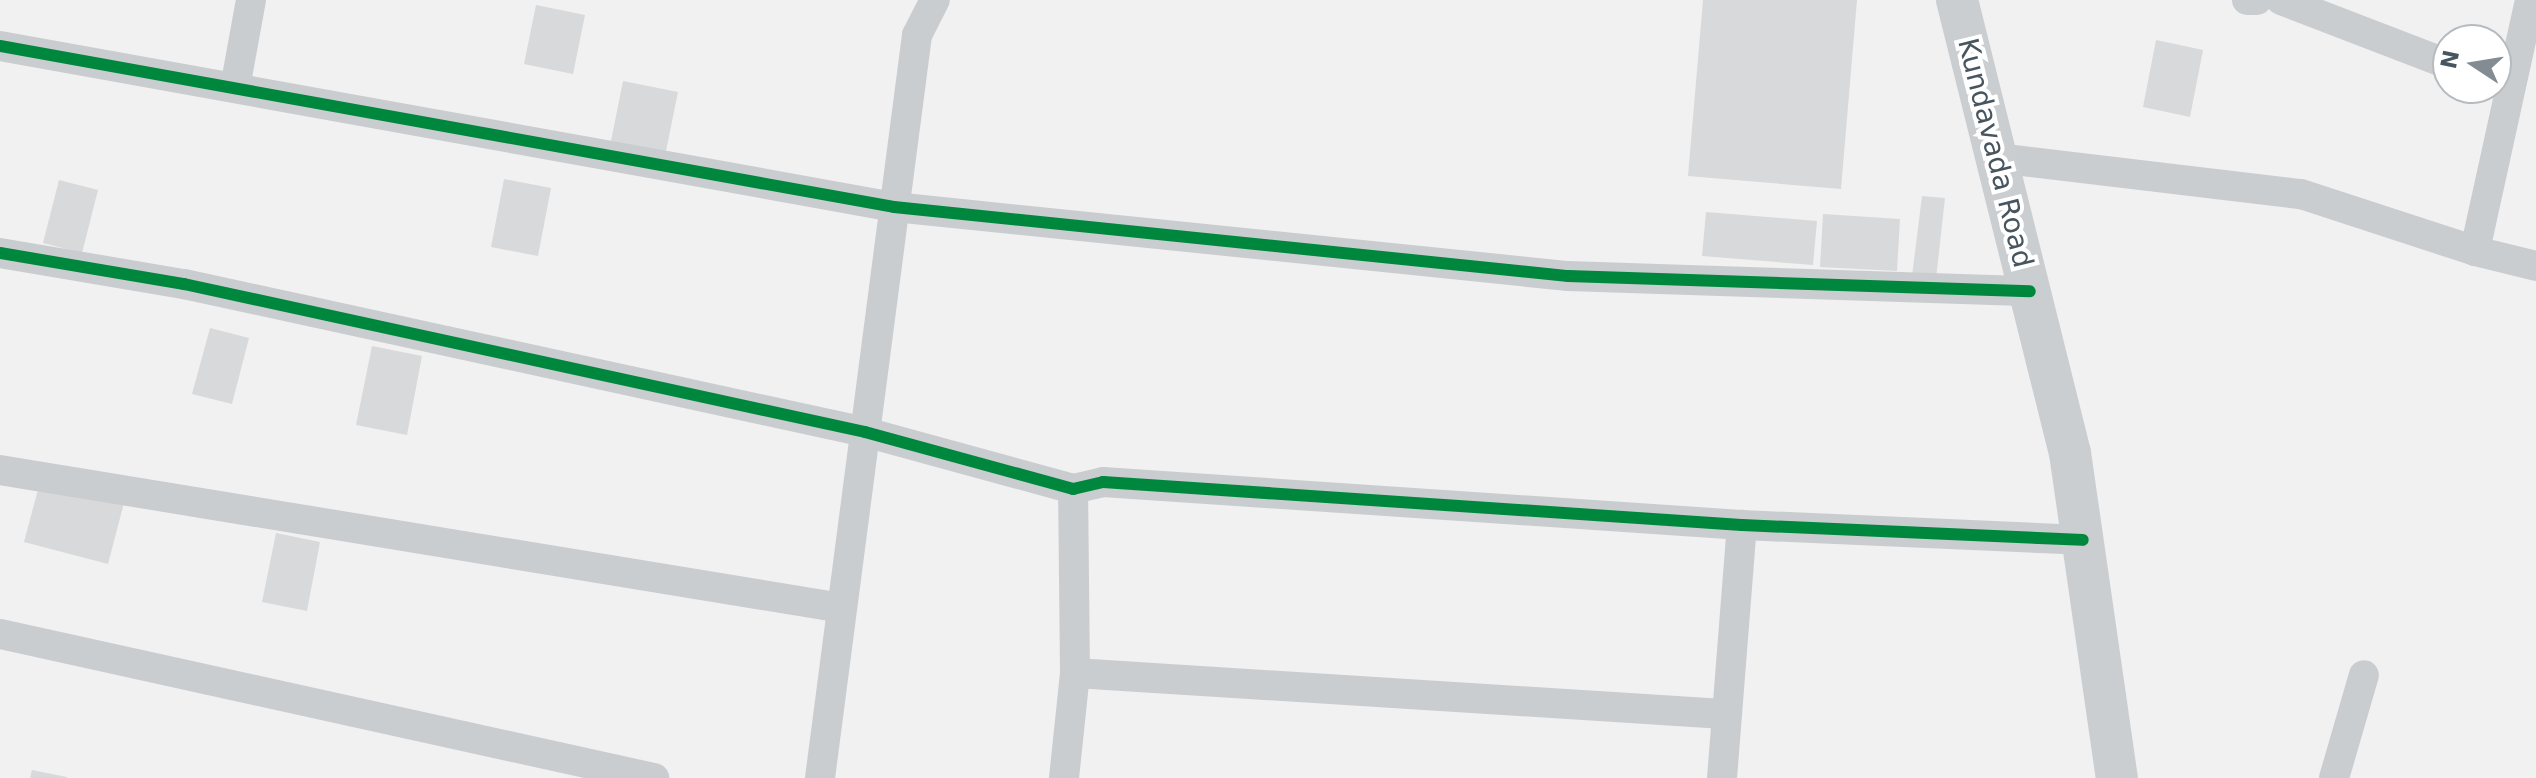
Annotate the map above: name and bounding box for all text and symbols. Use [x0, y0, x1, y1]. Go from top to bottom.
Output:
north arrow [2432, 24, 2512, 104]
street label: Kundavada Road [1950, 35, 2040, 271]
text: N [2436, 48, 2464, 71]

